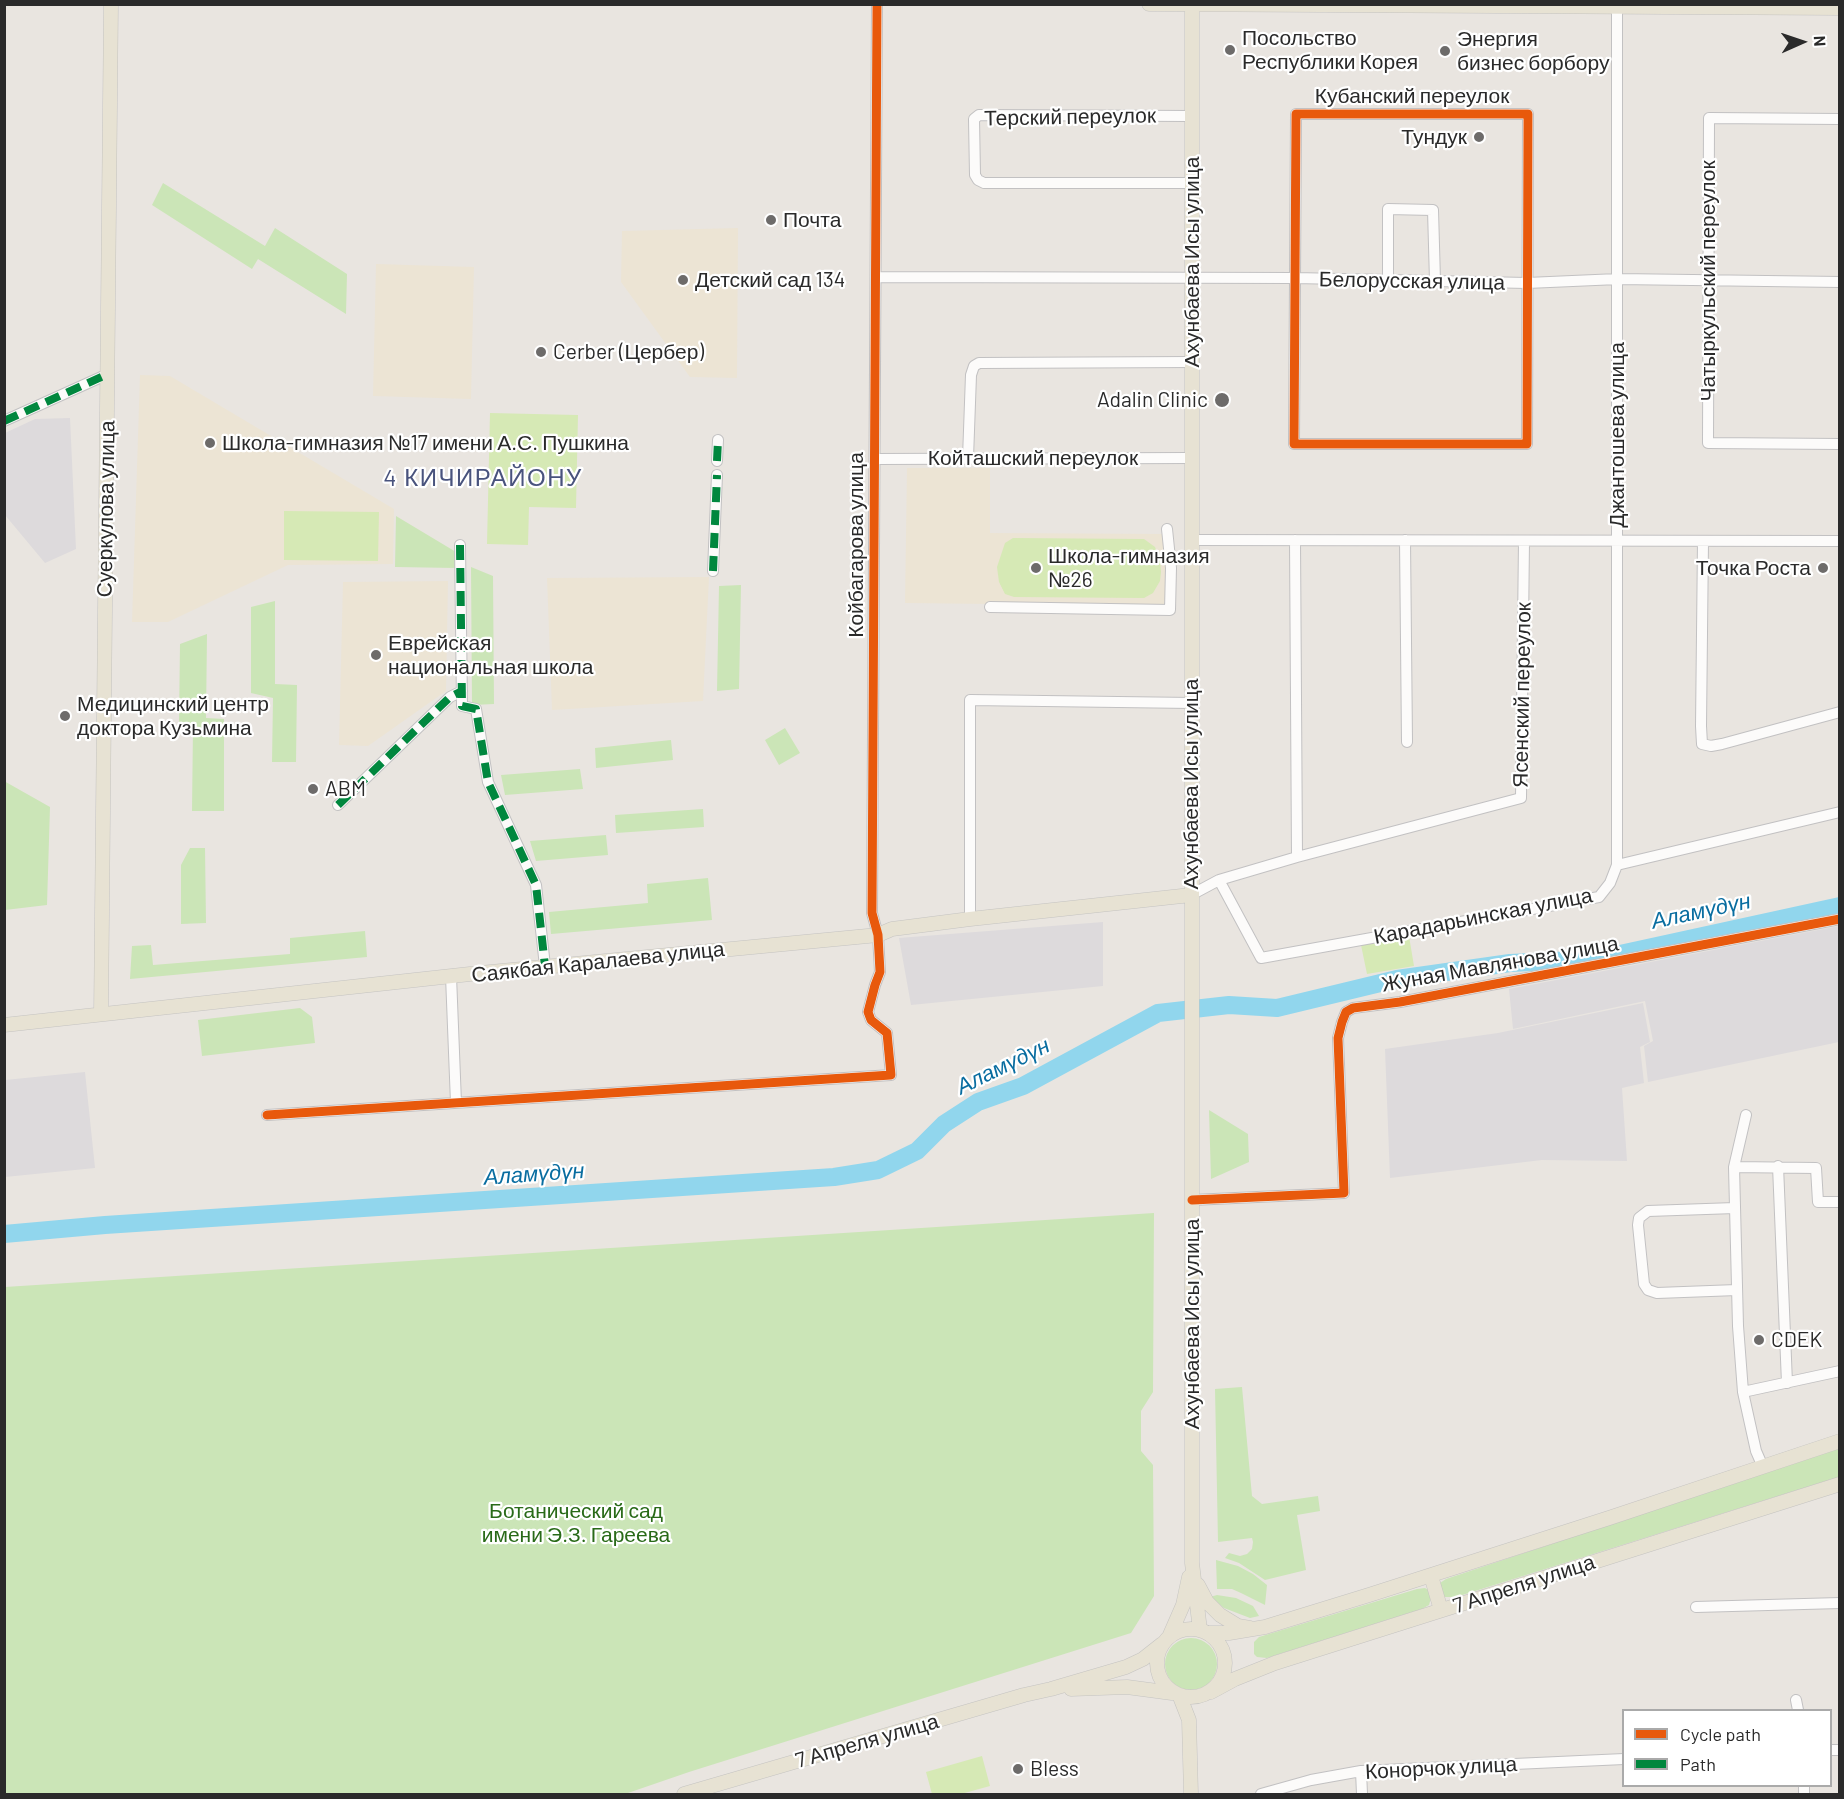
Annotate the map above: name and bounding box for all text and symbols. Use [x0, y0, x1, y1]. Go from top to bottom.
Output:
north arrow [1772, 12, 1832, 72]
place label: Посольство Республики Корея [1242, 25, 1418, 75]
place label: Энергия бизнес борбору [1457, 26, 1609, 76]
text: N [1811, 35, 1830, 47]
marker: Посольство Республики Корея [1223, 43, 1237, 57]
marker: Энергия бизнес борбору [1438, 44, 1452, 58]
street label: Кубанский переулок [1315, 83, 1509, 109]
street label: Терский переулок [984, 103, 1156, 131]
place label: Тундук [1401, 124, 1467, 150]
marker: Тундук [1472, 130, 1486, 144]
street label: Ахунбаева Исы улица [1179, 157, 1205, 367]
street label: Чатыркульский переулок [1695, 160, 1721, 402]
place label: Почта [783, 207, 841, 233]
marker: Почта [764, 213, 778, 227]
place label: Детский сад 134 [695, 267, 845, 293]
street label: Белорусская улица [1319, 267, 1505, 295]
marker: Детский сад 134 [676, 273, 690, 287]
place label: Cerber (Цербер) [553, 339, 704, 365]
street label: Джантошева улица [1604, 342, 1630, 528]
marker: Cerber (Цербер) [534, 345, 548, 359]
place label: Adalin Clinic [1097, 387, 1208, 413]
marker: Adalin Clinic [1213, 391, 1231, 409]
street label: Суеркулова улица [92, 420, 120, 598]
place label: Школа-гимназия №17 имени А.С. Пушкина [222, 430, 629, 456]
marker: Школа-гимназия №17 имени А.С. Пушкина [203, 436, 217, 450]
street label: Койташский переулок [928, 445, 1138, 471]
street label: Койбагарова улица [843, 452, 869, 638]
district label: 4 КИЧИРАЙОНУ [383, 464, 583, 492]
place label: Школа-гимназия №26 [1048, 543, 1210, 593]
place label: Точка Роста [1696, 555, 1811, 581]
marker: Школа-гимназия №26 [1029, 561, 1043, 575]
marker: Точка Роста [1816, 561, 1830, 575]
street label: Ясенский переулок [1508, 602, 1536, 788]
place label: Еврейская национальная школа [388, 630, 593, 680]
marker: Еврейская национальная школа [369, 648, 383, 662]
street label: Ахунбаева Исы улица [1178, 679, 1204, 889]
place label: Медицинский центр доктора Кузьмина [77, 691, 269, 741]
marker: Медицинский центр доктора Кузьмина [58, 709, 72, 723]
place label: ABM [325, 776, 366, 802]
marker: ABM [306, 782, 320, 796]
street label: Карадарьинская улица [1371, 882, 1595, 950]
water label: Аламүдүн [1649, 888, 1753, 934]
street label: Жуная Мавлянова улица [1380, 931, 1620, 997]
street label: Саякбая Каралаева улица [470, 936, 726, 988]
water label: Аламүдүн [952, 1032, 1054, 1100]
water label: Аламүдүн [483, 1157, 585, 1191]
street label: Ахунбаева Исы улица [1179, 1219, 1205, 1429]
place label: CDEK [1771, 1327, 1822, 1353]
marker: CDEK [1752, 1333, 1766, 1347]
park label: Ботанический сад имени Э.З. Гареева [482, 1498, 670, 1548]
street label: 7 Апреля улица [1450, 1549, 1598, 1619]
street label: 7 Апреля улица [793, 1709, 941, 1773]
legend [1622, 1709, 1832, 1787]
text: Cycle path [1680, 1723, 1761, 1745]
street label: Конорчок улица [1364, 1751, 1518, 1785]
text: Path [1680, 1753, 1716, 1775]
place label: Bless [1030, 1756, 1079, 1782]
marker: Bless [1011, 1762, 1025, 1776]

